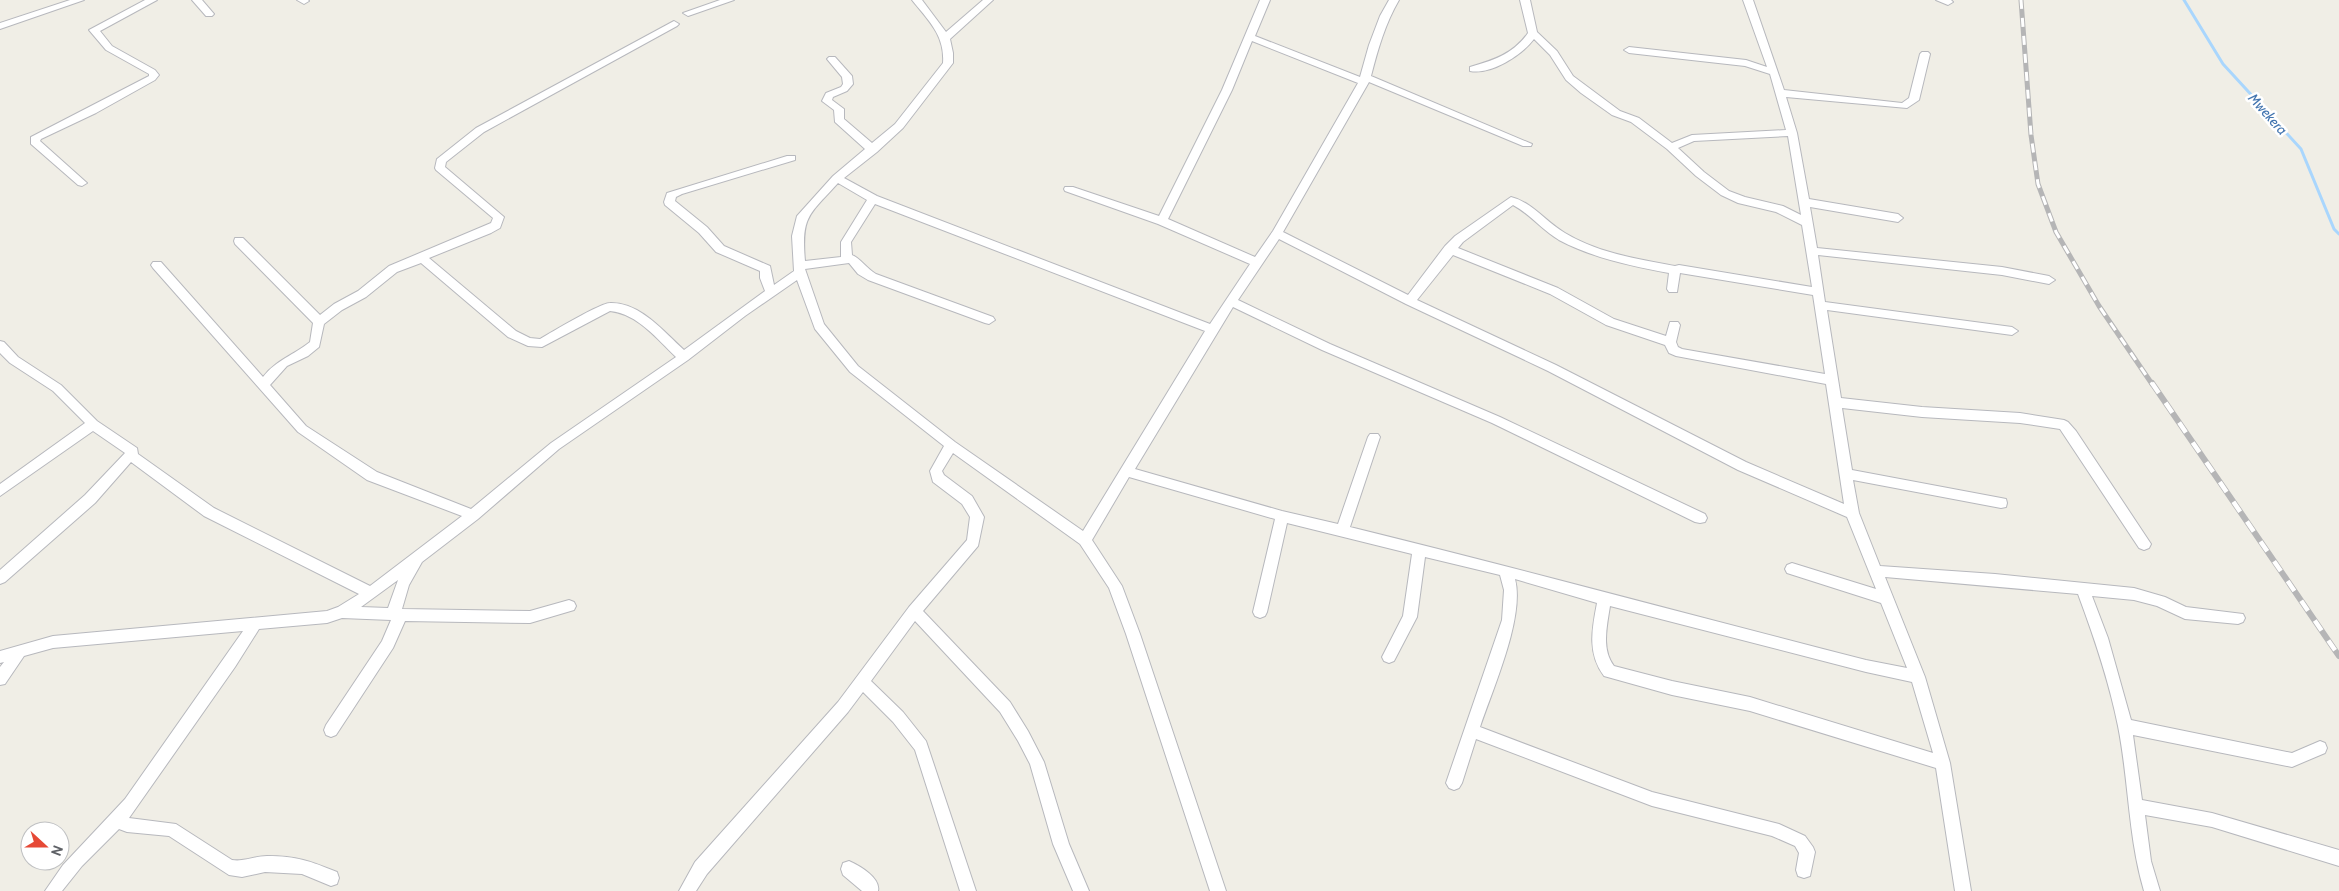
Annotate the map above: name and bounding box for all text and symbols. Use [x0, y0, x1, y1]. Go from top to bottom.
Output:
water label: Mwekera [2244, 89, 2291, 139]
north arrow [20, 821, 70, 871]
text: N [47, 843, 67, 859]

